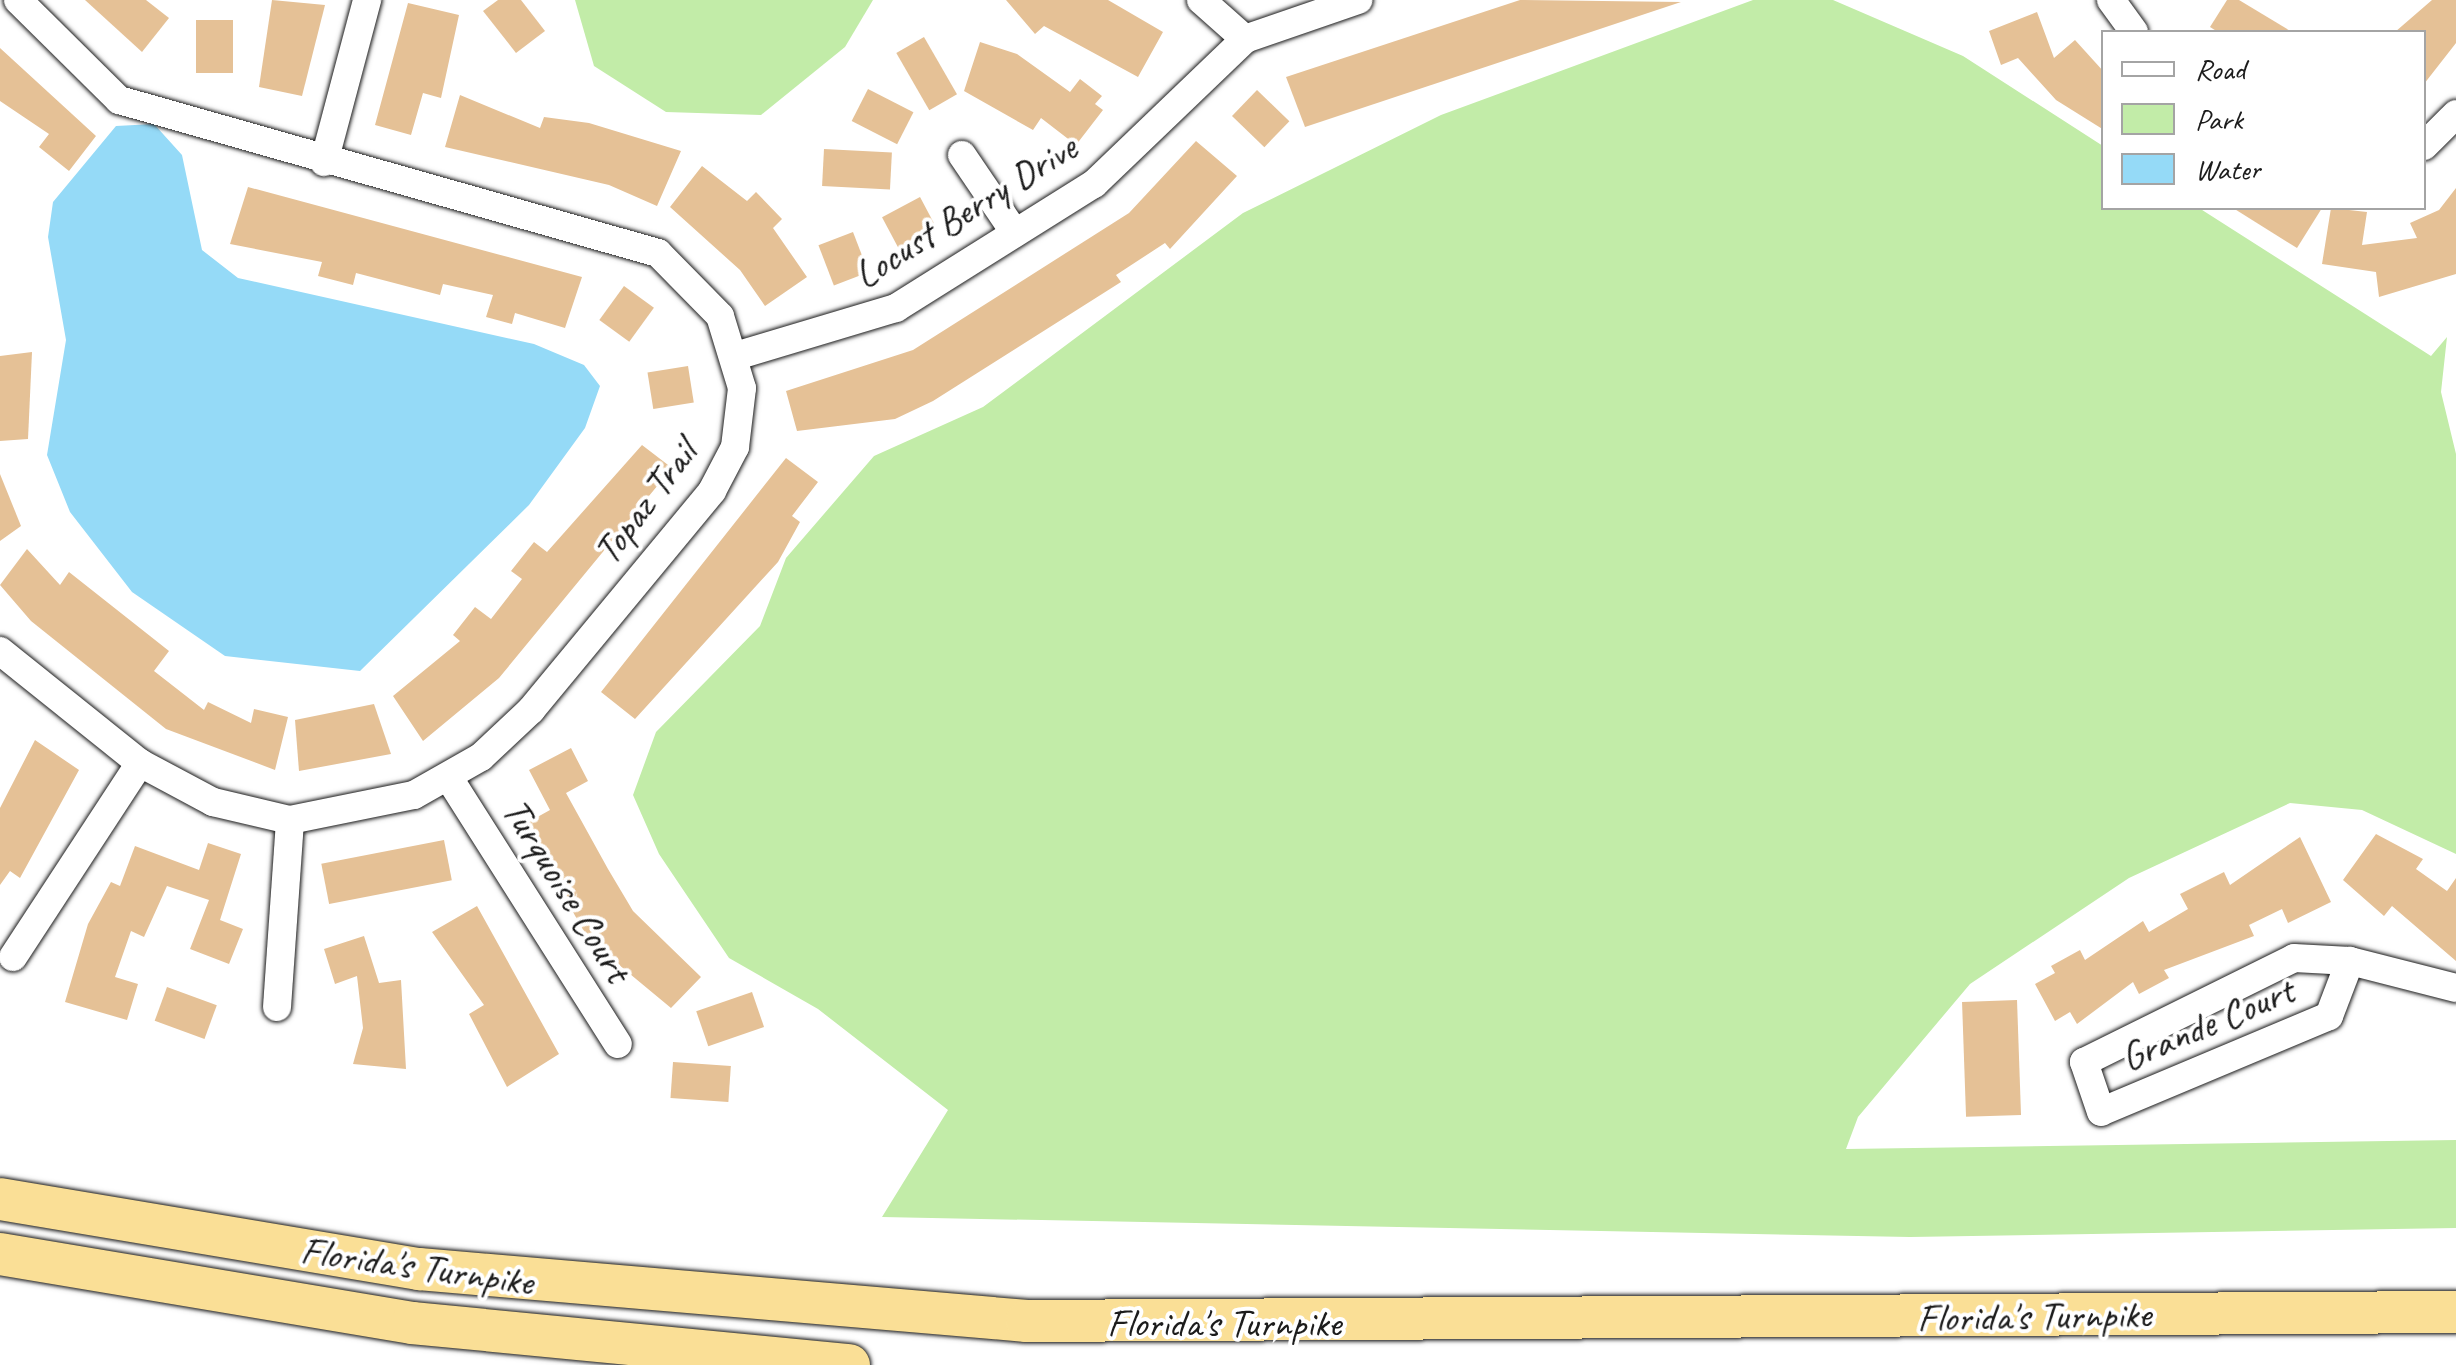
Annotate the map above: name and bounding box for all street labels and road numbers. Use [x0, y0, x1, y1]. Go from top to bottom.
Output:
street label: Locust Berry Drive [844, 123, 1086, 299]
street label: Topaz Trail [583, 430, 707, 574]
street label: Turquoise Court [492, 789, 642, 991]
street label: Grande Court [2113, 966, 2301, 1082]
street label: Florida's Turnpike [298, 1226, 536, 1306]
street label: Florida's Turnpike [1917, 1290, 2151, 1342]
street label: Florida's Turnpike [1107, 1299, 1341, 1347]

